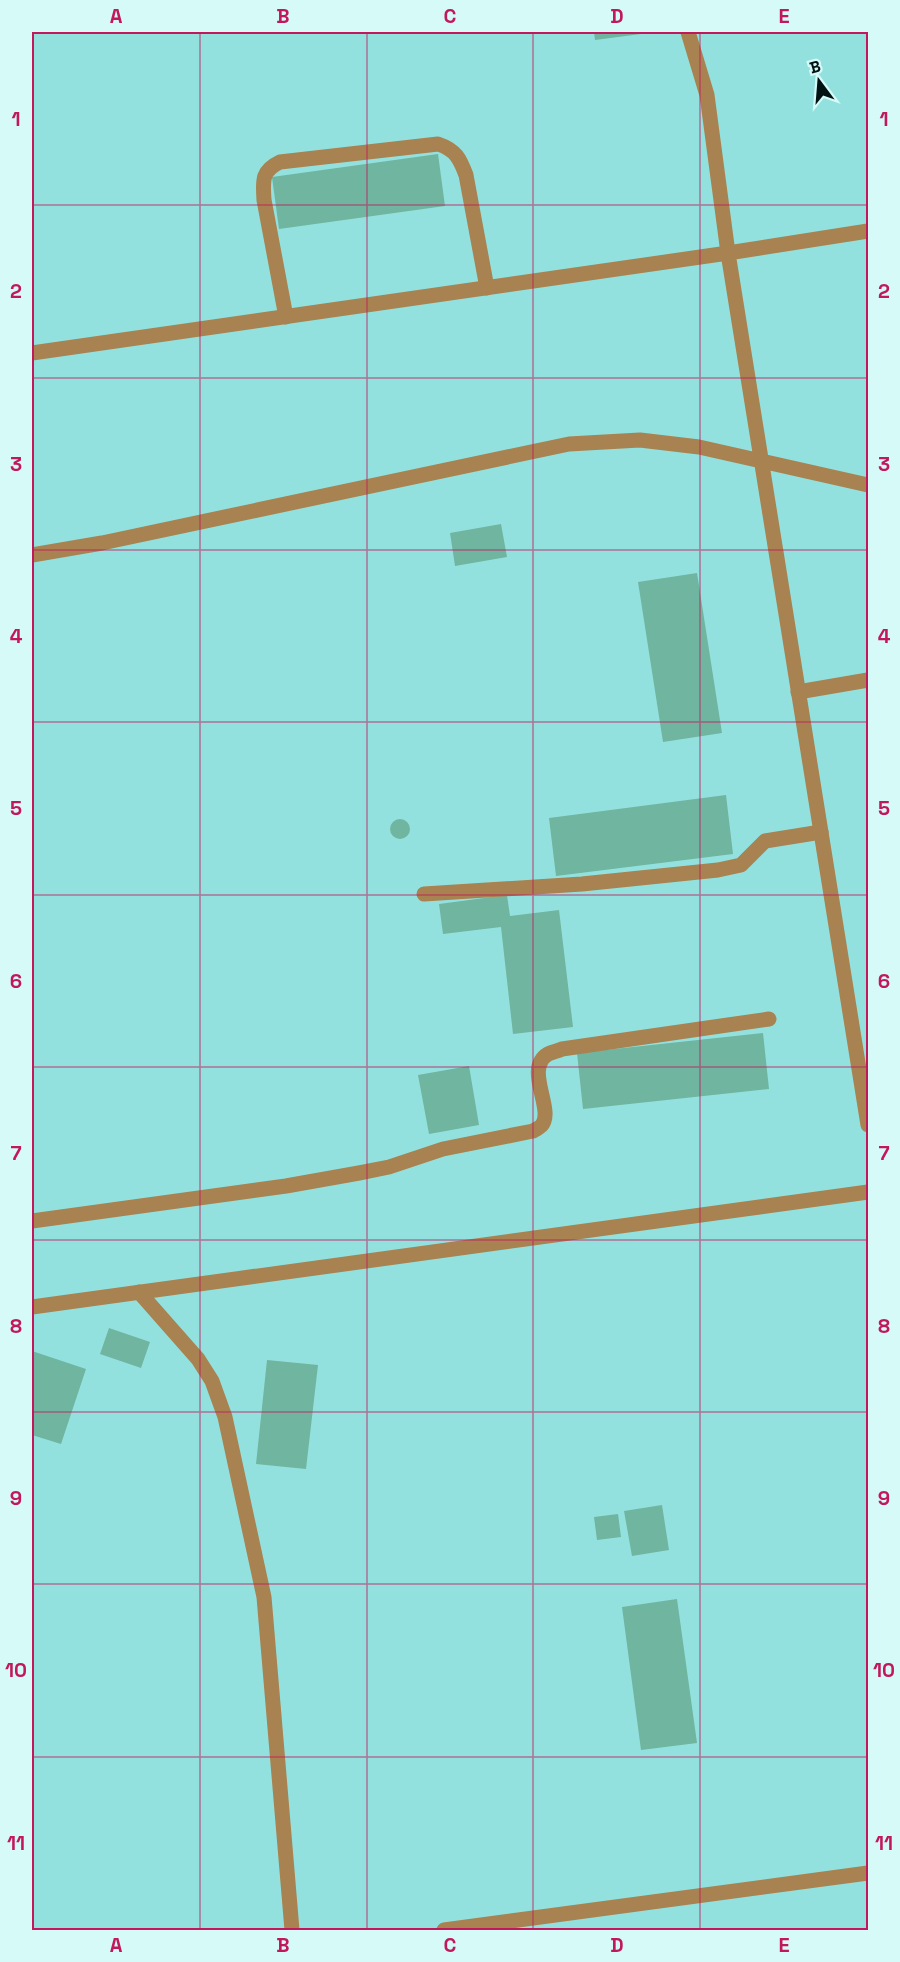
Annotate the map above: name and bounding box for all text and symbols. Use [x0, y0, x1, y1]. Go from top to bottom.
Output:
text: A [110, 3, 123, 29]
text: B [276, 3, 290, 29]
text: C [444, 3, 457, 29]
text: D [610, 3, 624, 29]
text: E [778, 3, 790, 29]
north arrow [789, 51, 849, 111]
text: B [807, 56, 823, 79]
text: 1 [11, 106, 21, 132]
text: 1 [879, 106, 889, 132]
text: 2 [10, 278, 22, 304]
text: 2 [878, 278, 890, 304]
text: 3 [10, 451, 22, 477]
text: 3 [878, 451, 890, 477]
text: 4 [10, 623, 23, 649]
text: 4 [878, 623, 891, 649]
text: 5 [10, 795, 22, 821]
text: 5 [878, 795, 890, 821]
text: 6 [10, 968, 22, 994]
text: 6 [878, 968, 890, 994]
text: 7 [10, 1140, 22, 1166]
text: 7 [878, 1140, 890, 1166]
text: 8 [10, 1313, 22, 1339]
text: 8 [878, 1313, 890, 1339]
text: 9 [10, 1485, 22, 1511]
text: 9 [878, 1485, 890, 1511]
text: 10 [5, 1657, 27, 1683]
text: 10 [873, 1657, 895, 1683]
text: 11 [7, 1830, 25, 1856]
text: 11 [875, 1830, 893, 1856]
text: A [110, 1932, 123, 1958]
text: B [276, 1932, 290, 1958]
text: C [444, 1932, 457, 1958]
text: D [610, 1932, 624, 1958]
text: E [778, 1932, 790, 1958]

